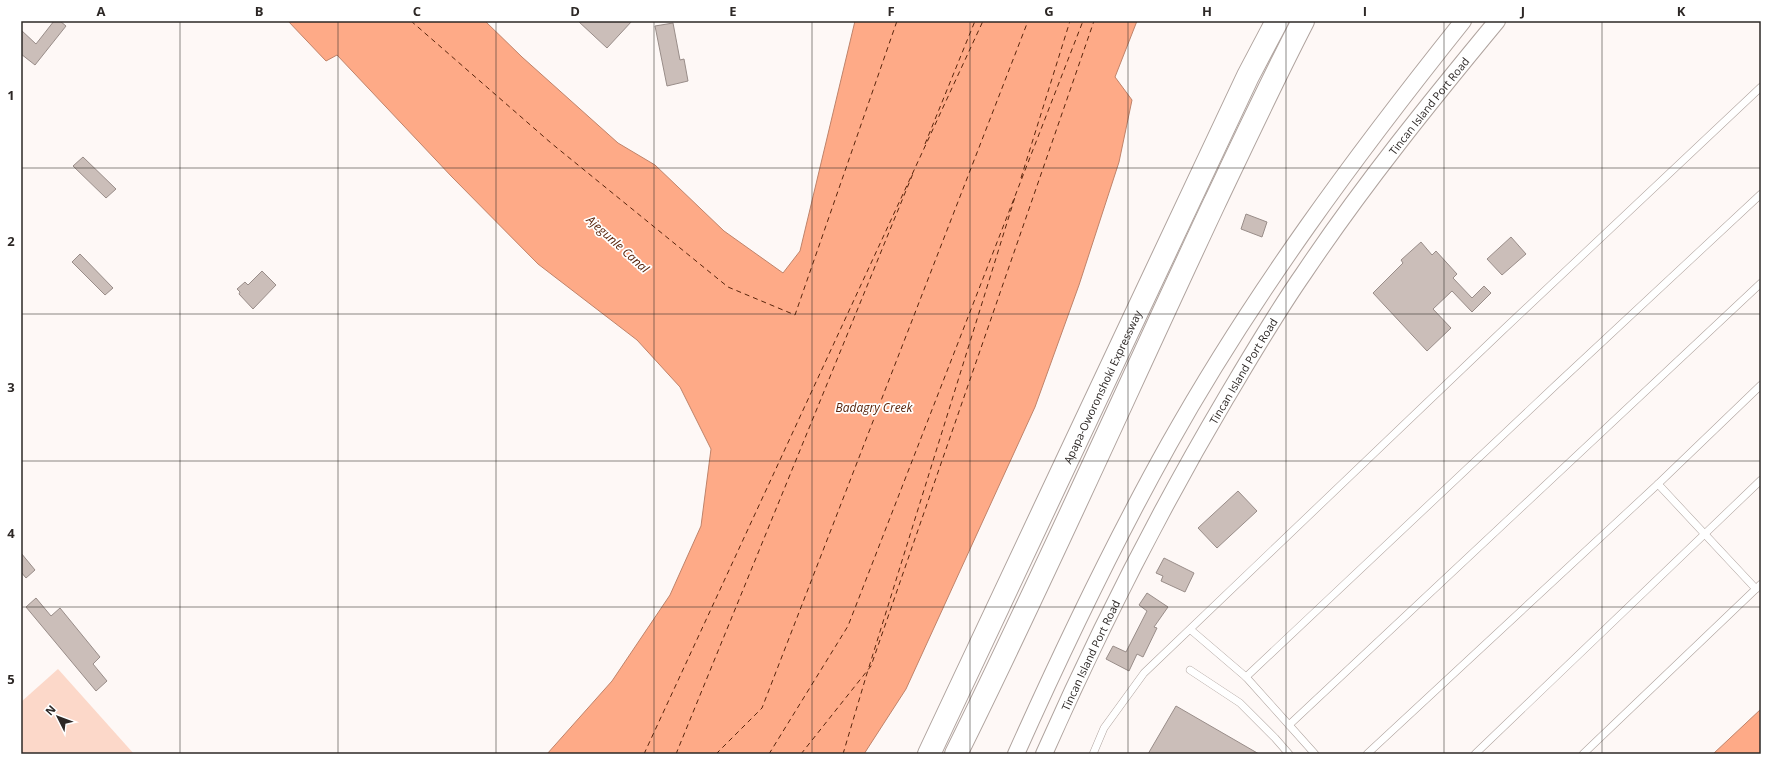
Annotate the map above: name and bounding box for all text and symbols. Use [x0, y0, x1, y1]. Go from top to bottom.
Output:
text: A [97, 2, 106, 20]
text: B [255, 2, 264, 20]
text: C [413, 2, 421, 20]
text: D [570, 2, 580, 20]
text: E [729, 2, 737, 20]
text: F [887, 2, 895, 20]
text: G [1044, 2, 1054, 20]
text: H [1202, 2, 1212, 20]
text: I [1363, 2, 1367, 20]
text: J [1520, 2, 1525, 20]
text: K [1677, 2, 1686, 20]
street label: Tincan Island Port Road [1385, 54, 1472, 158]
text: 1 [7, 86, 15, 104]
water label: Ajegunle Canal [582, 211, 654, 277]
text: 2 [7, 232, 15, 250]
street label: Apapa-Oworonshoki Expressway [1059, 307, 1145, 466]
street label: Tincan Island Port Road [1205, 315, 1280, 426]
text: 3 [7, 378, 15, 396]
water label: Badagry Creek [836, 399, 914, 416]
text: 4 [7, 524, 15, 542]
street label: Tincan Island Port Road [1057, 597, 1123, 713]
text: 5 [7, 670, 15, 688]
north arrow [38, 697, 78, 737]
text: N [42, 702, 59, 718]

